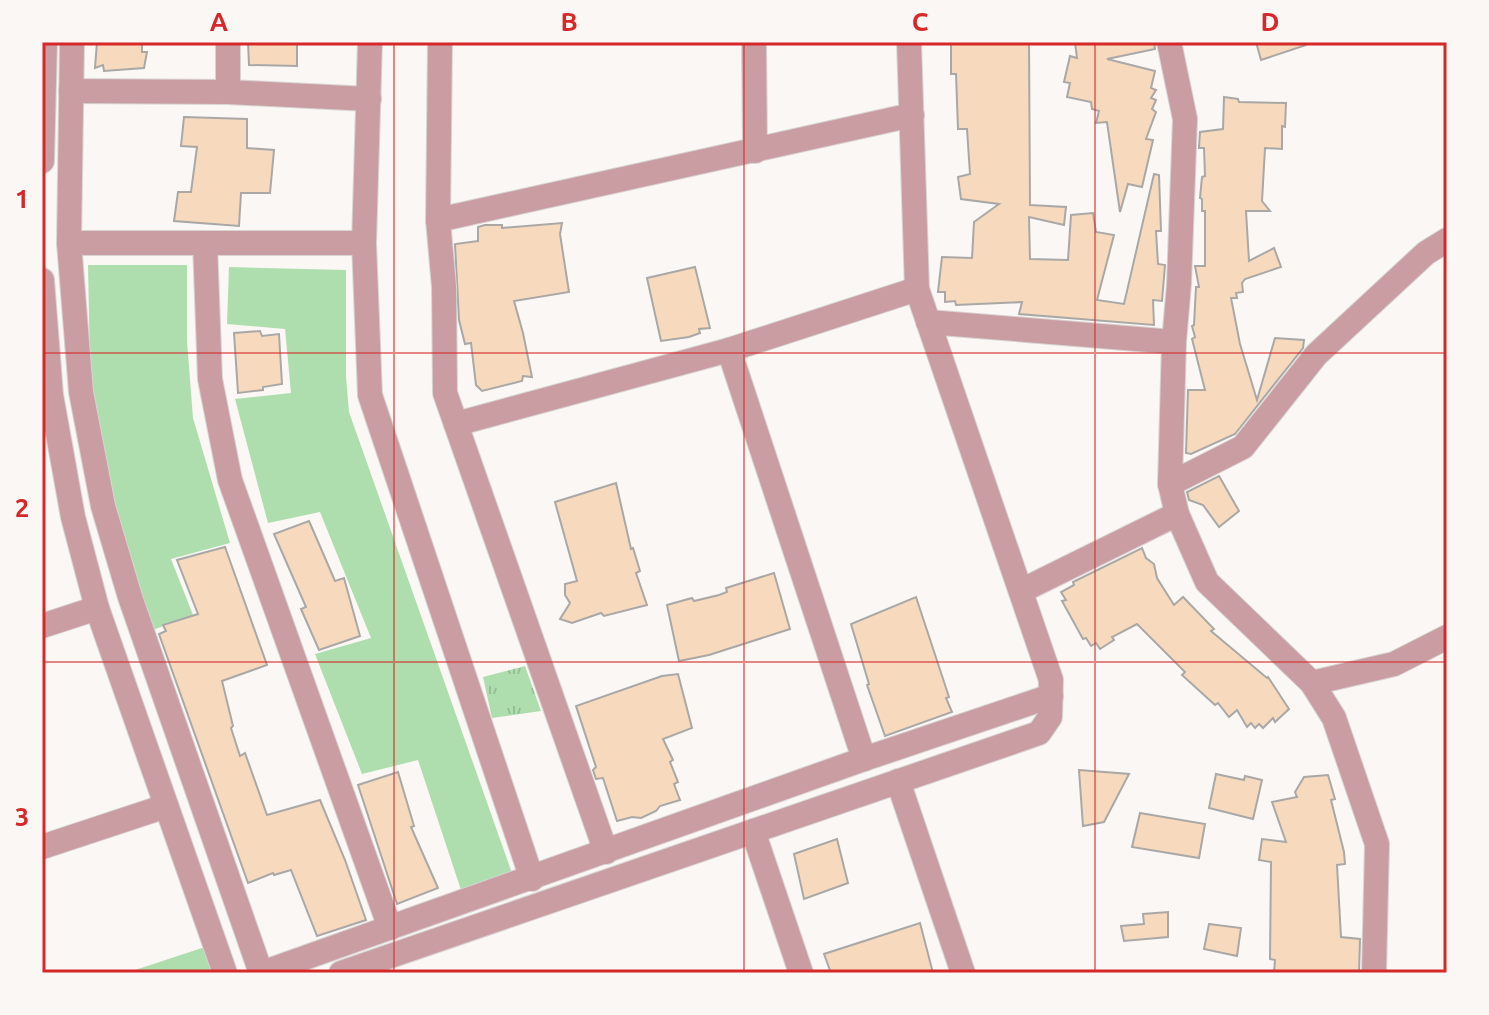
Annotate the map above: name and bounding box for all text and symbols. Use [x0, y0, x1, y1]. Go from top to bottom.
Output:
text: A [210, 7, 229, 36]
text: B [560, 7, 578, 36]
text: C [912, 7, 929, 36]
text: D [1261, 7, 1279, 36]
text: 1 [15, 184, 29, 213]
text: 2 [15, 493, 29, 522]
text: 3 [15, 802, 29, 831]

